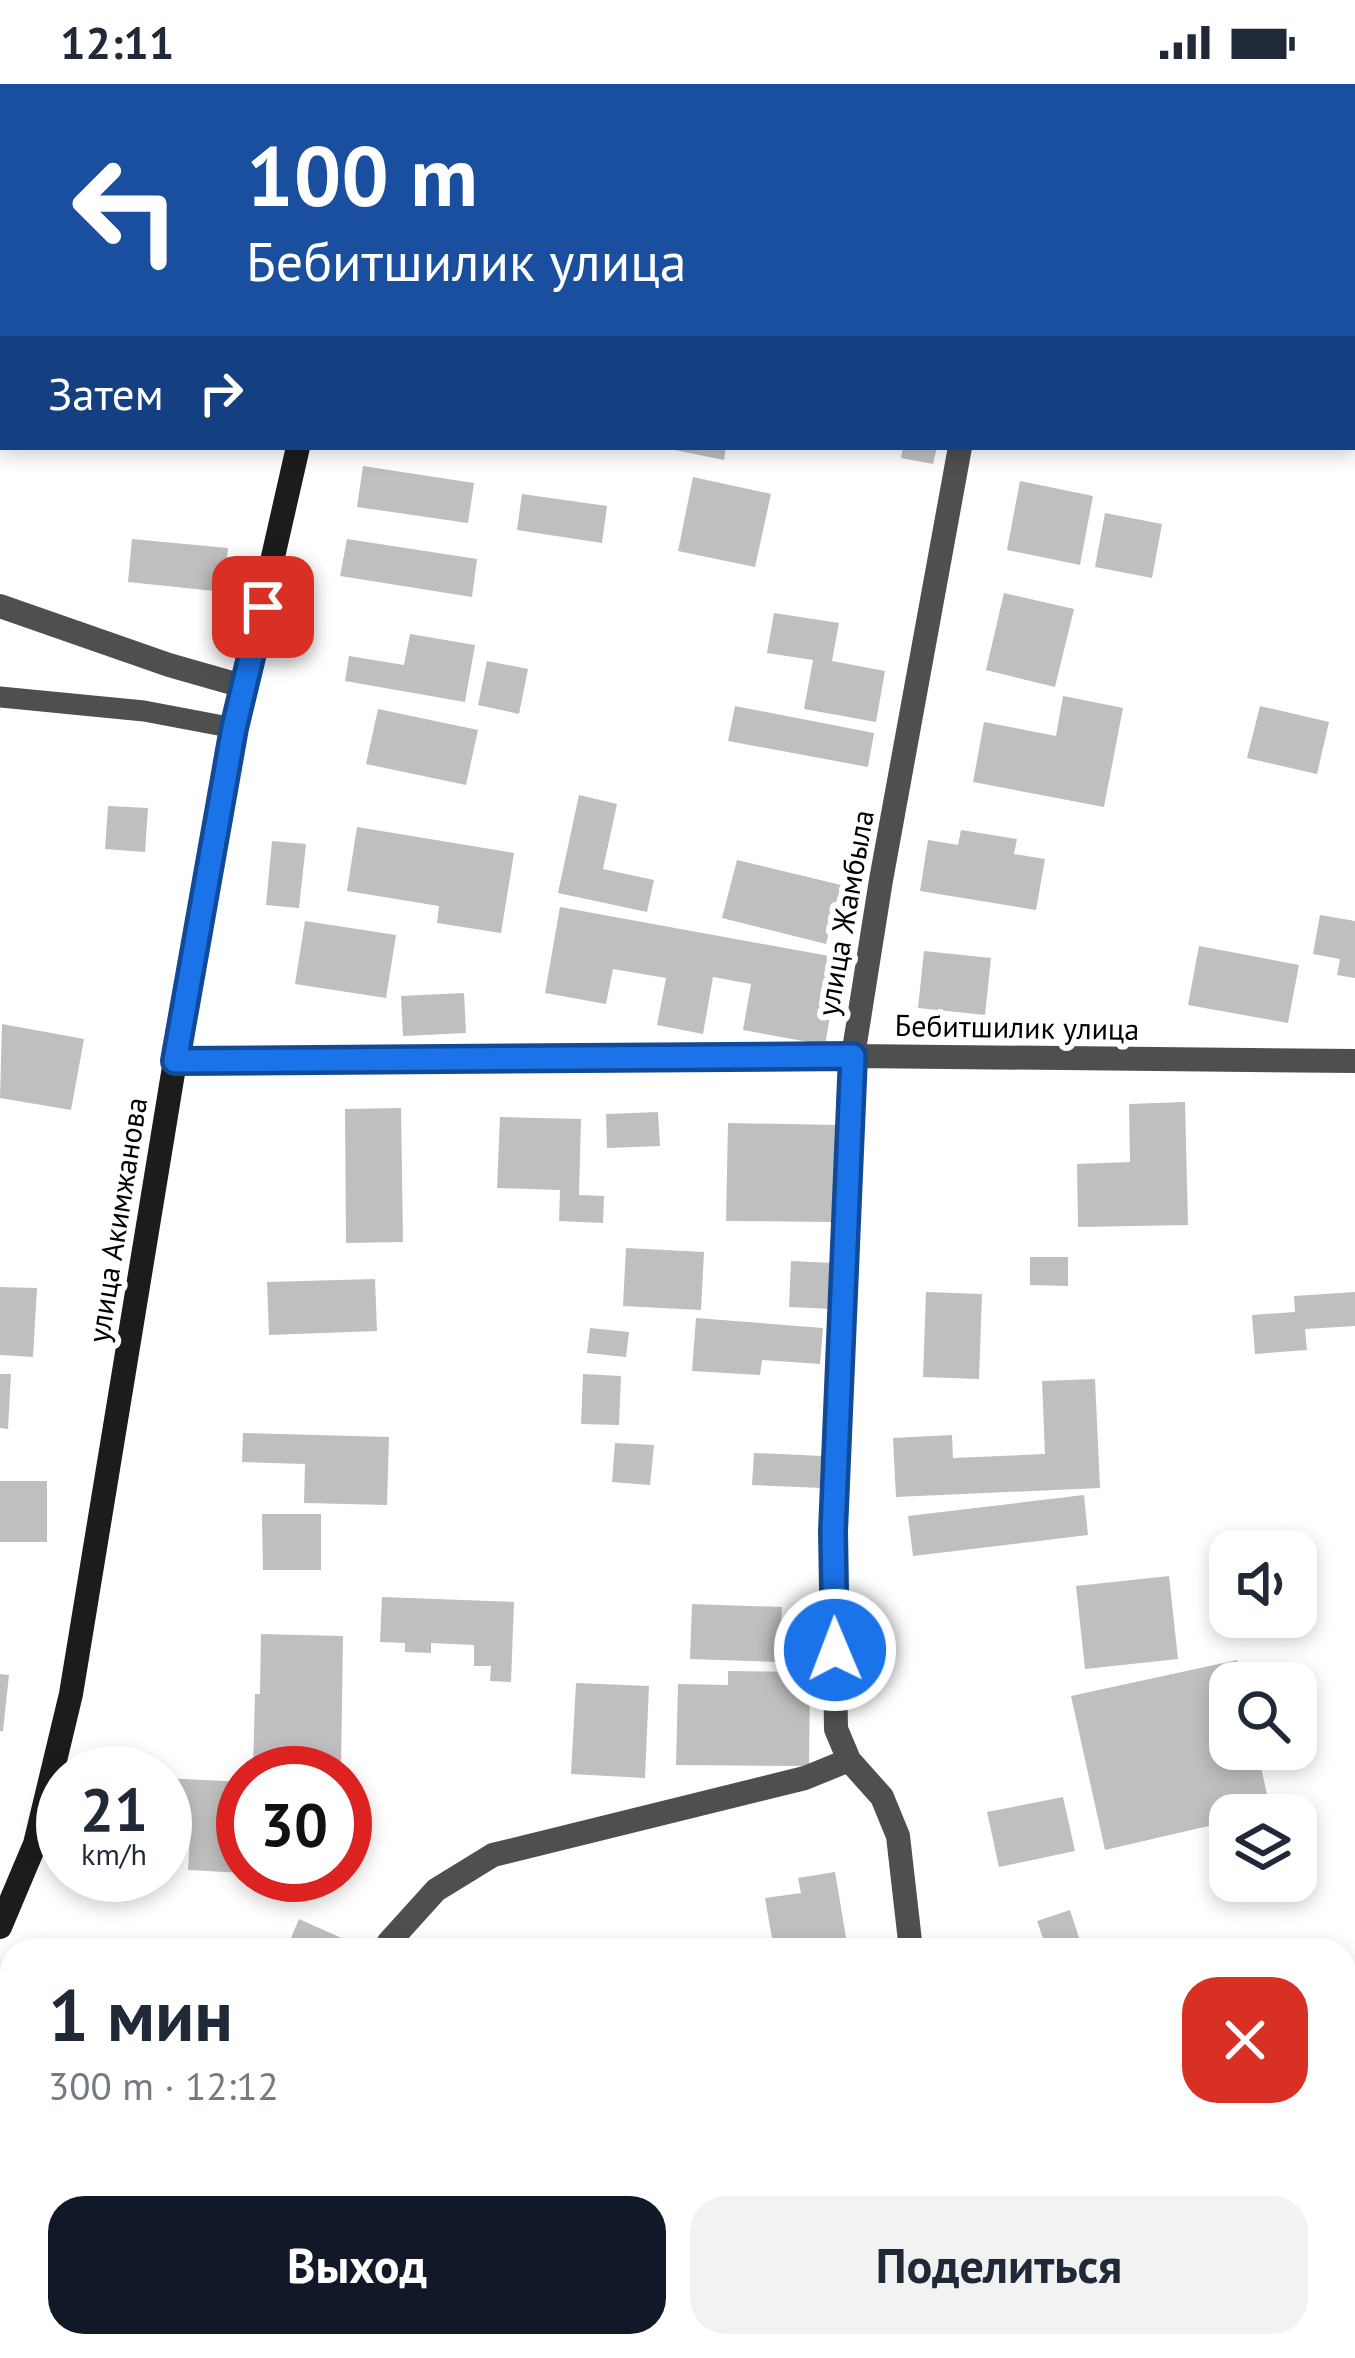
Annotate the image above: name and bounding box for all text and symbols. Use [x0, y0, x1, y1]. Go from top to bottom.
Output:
text: 12:11 [60, 13, 174, 71]
text: 100 m [246, 120, 478, 229]
icon: left [48, 132, 204, 288]
text: Бебитшилик улица [246, 226, 687, 296]
icon: right [188, 360, 254, 426]
text: Затем [48, 364, 164, 422]
pin [212, 556, 314, 658]
icon: arrive [230, 574, 296, 640]
street label: улица Жамбыла [807, 807, 882, 1019]
street label: Бебитшилик улица [894, 1005, 1140, 1048]
street label: улица Акимжанова [78, 1094, 155, 1345]
map controls [1209, 1530, 1317, 1902]
button: sound [1209, 1530, 1317, 1638]
position arrow [772, 1587, 898, 1713]
button: search [1209, 1662, 1317, 1770]
speed limit sign: 30 [216, 1746, 372, 1902]
text: 21 [80, 1770, 148, 1848]
button: layers [1209, 1794, 1317, 1902]
text: km/h [81, 1834, 147, 1873]
text: 1 мин [48, 1968, 233, 2061]
button: close [1182, 1977, 1308, 2103]
text: 300 m · 12:12 [48, 2060, 279, 2111]
button: Выход [48, 2196, 666, 2334]
button: Поделиться [690, 2196, 1308, 2334]

